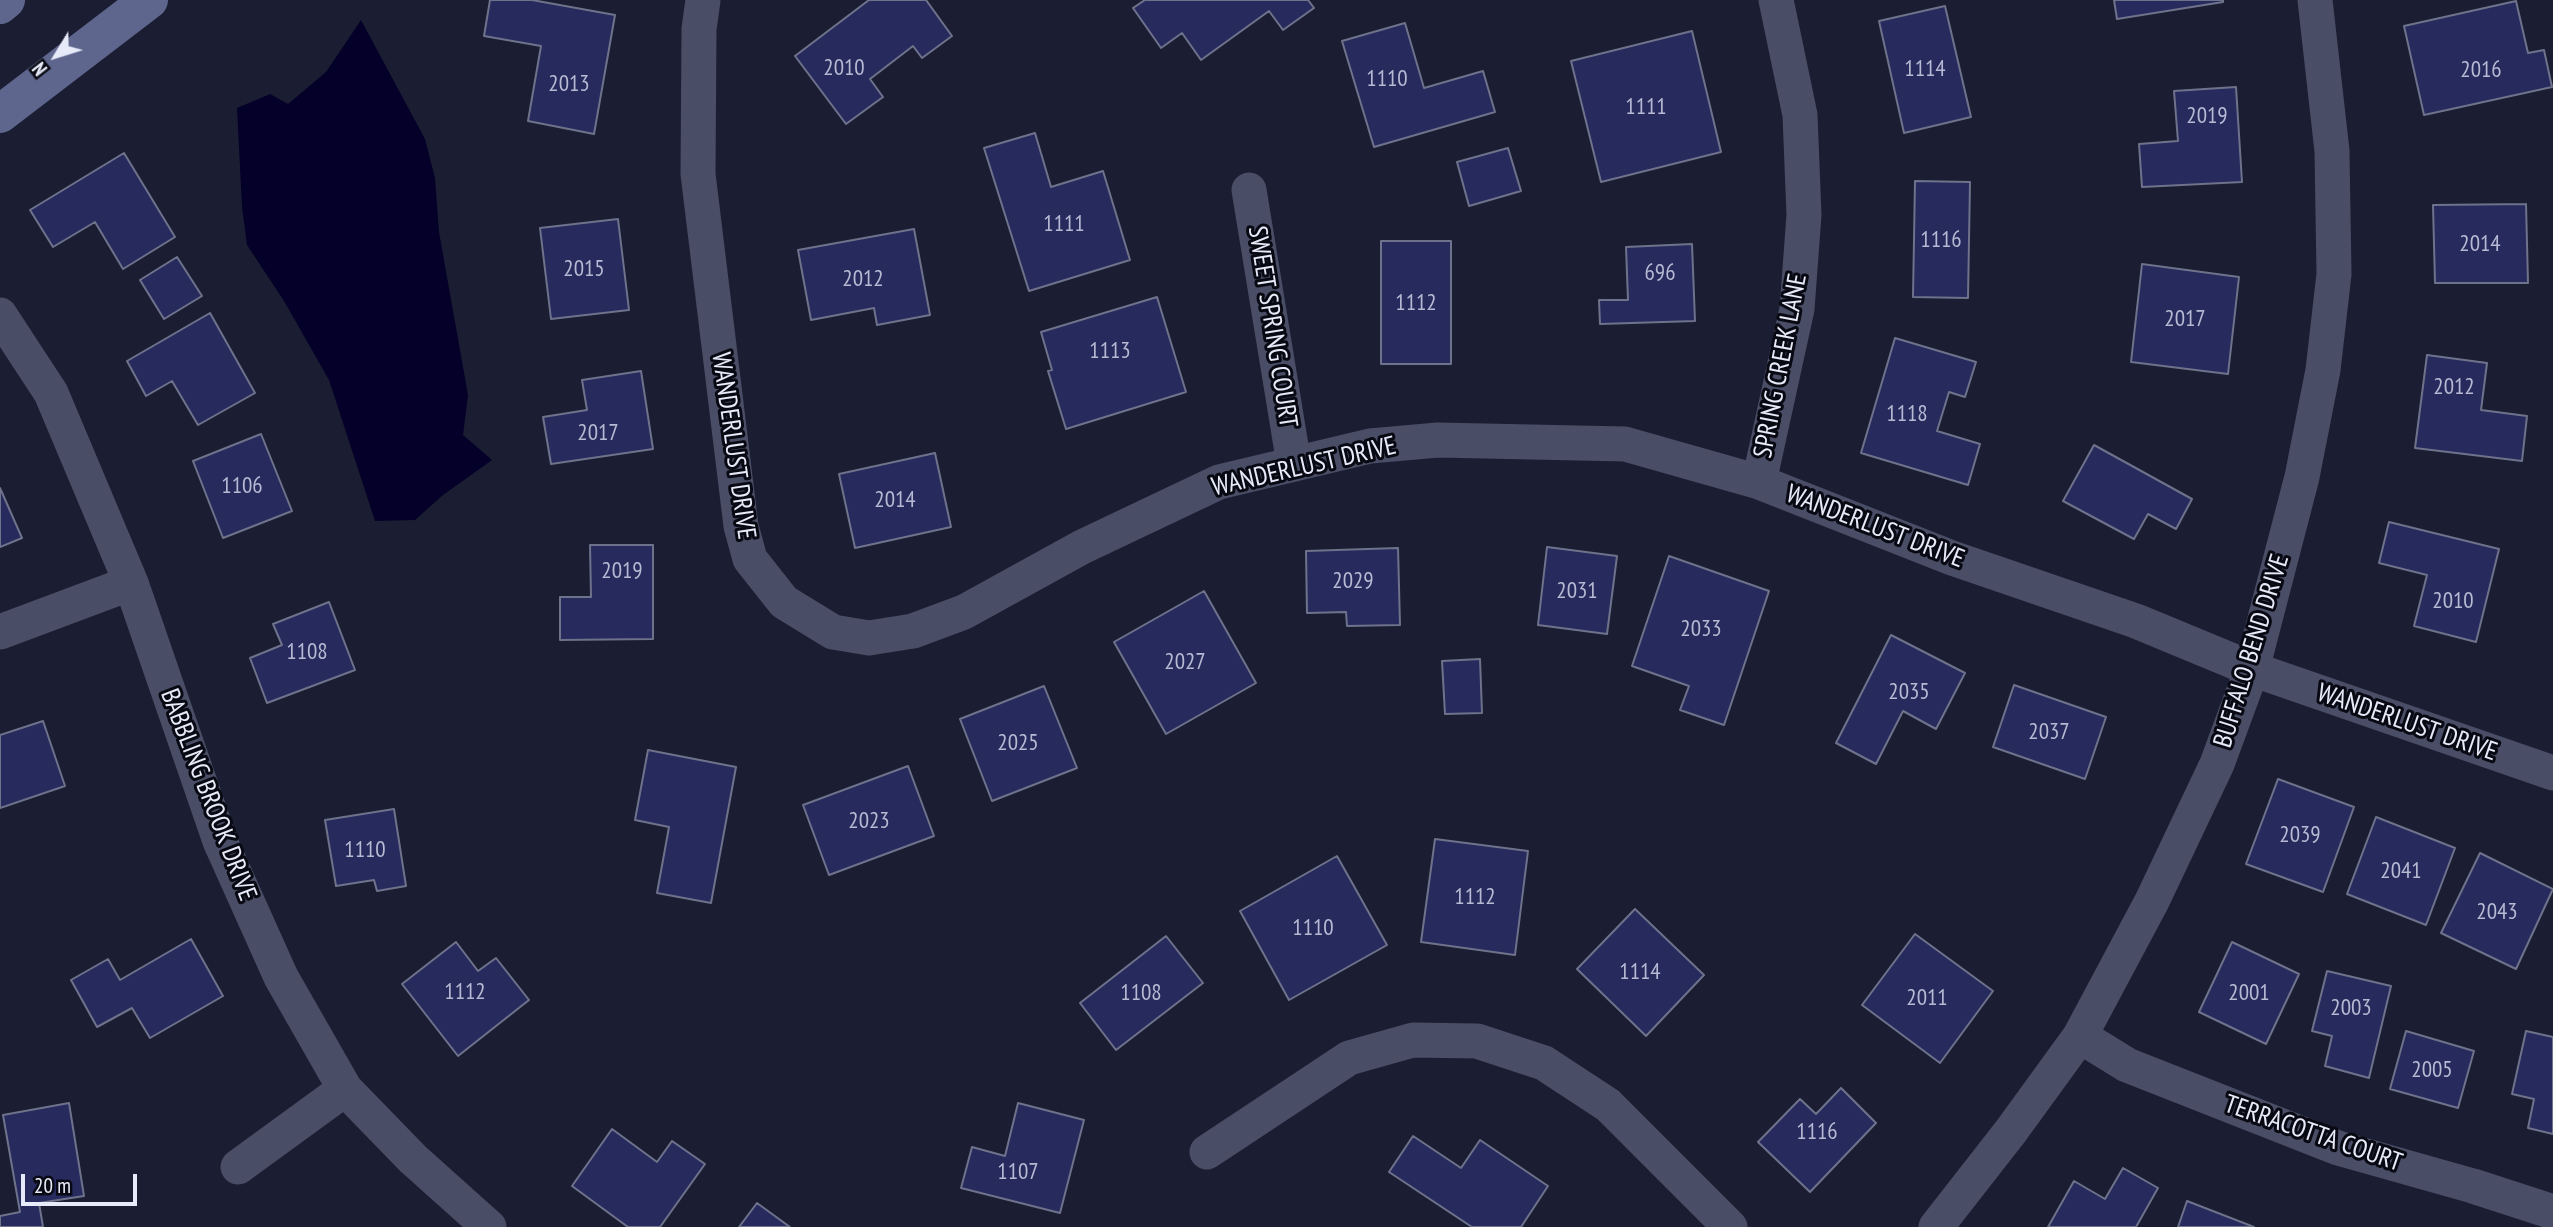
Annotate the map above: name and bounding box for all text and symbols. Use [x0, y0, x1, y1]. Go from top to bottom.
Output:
north arrow [21, 21, 91, 91]
house number: 2010 [823, 54, 865, 82]
house number: 1114 [1904, 55, 1946, 83]
house number: 2016 [2460, 56, 2502, 84]
text: N [27, 58, 52, 80]
house number: 1110 [1366, 65, 1408, 93]
house number: 2013 [548, 70, 590, 98]
house number: 1111 [1625, 93, 1667, 121]
house number: 2019 [2186, 102, 2228, 130]
house number: 1111 [1043, 210, 1085, 238]
street label: SWEET SPRING COURT [1241, 224, 1303, 430]
house number: 1116 [1920, 226, 1962, 254]
house number: 2014 [2459, 230, 2501, 258]
house number: 2015 [563, 255, 605, 283]
house number: 696 [1644, 259, 1676, 287]
house number: 2012 [842, 265, 884, 293]
street label: SPRING CREEK LANE [1748, 271, 1814, 461]
house number: 1112 [1395, 289, 1437, 317]
house number: 2017 [2164, 305, 2206, 333]
house number: 1113 [1089, 337, 1131, 365]
street label: WANDERLUST DRIVE [704, 351, 762, 541]
house number: 2012 [2433, 373, 2475, 401]
house number: 1118 [1886, 400, 1928, 428]
house number: 2017 [577, 419, 619, 447]
street label: WANDERLUST DRIVE [1209, 431, 1399, 503]
house number: 1106 [221, 472, 263, 500]
street label: WANDERLUST DRIVE [1781, 479, 1969, 575]
house number: 2014 [874, 486, 916, 514]
street label: BUFFALO BEND DRIVE [2208, 551, 2296, 751]
house number: 2019 [601, 557, 643, 585]
house number: 2029 [1332, 567, 1374, 595]
house number: 2031 [1556, 577, 1598, 605]
house number: 2010 [2432, 587, 2474, 615]
house number: 2033 [1680, 615, 1722, 643]
house number: 1108 [286, 638, 328, 666]
house number: 2027 [1164, 648, 1206, 676]
house number: 2035 [1888, 678, 1930, 706]
street label: WANDERLUST DRIVE [2313, 678, 2501, 768]
street label: BABBLING BROOK DRIVE [153, 685, 263, 905]
house number: 2037 [2028, 718, 2070, 746]
house number: 2025 [997, 729, 1039, 757]
house number: 2023 [848, 807, 890, 835]
house number: 2039 [2279, 821, 2321, 849]
house number: 1110 [344, 836, 386, 864]
house number: 2041 [2380, 857, 2422, 885]
house number: 1112 [1454, 883, 1496, 911]
house number: 2043 [2476, 898, 2518, 926]
house number: 1110 [1292, 914, 1334, 942]
house number: 1114 [1619, 958, 1661, 986]
house number: 1112 [444, 978, 486, 1006]
house number: 1108 [1120, 979, 1162, 1007]
house number: 2001 [2228, 979, 2270, 1007]
house number: 2011 [1906, 984, 1948, 1012]
house number: 2003 [2330, 994, 2372, 1022]
house number: 2005 [2411, 1056, 2453, 1084]
street label: TERRACOTTA COURT [2220, 1089, 2406, 1179]
house number: 1116 [1796, 1118, 1838, 1146]
house number: 1107 [997, 1158, 1039, 1186]
scale bar [24, 1160, 140, 1204]
text: 20 m [34, 1172, 71, 1199]

